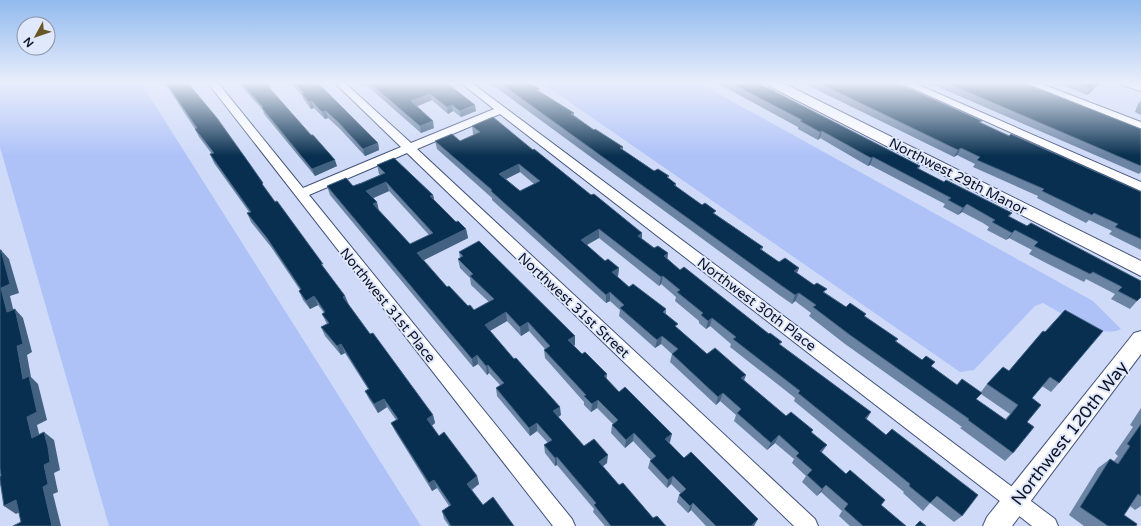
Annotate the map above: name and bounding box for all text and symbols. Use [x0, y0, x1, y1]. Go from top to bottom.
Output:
north arrow [16, 16, 56, 56]
text: N [21, 35, 37, 50]
street label: Northwest 29th Manor [886, 134, 1030, 219]
street label: Northwest 31st Place [336, 245, 439, 366]
street label: Northwest 31st Street [514, 249, 633, 362]
street label: Northwest 30th Place [694, 254, 820, 355]
street label: Northwest 120th Way [1007, 357, 1132, 510]

